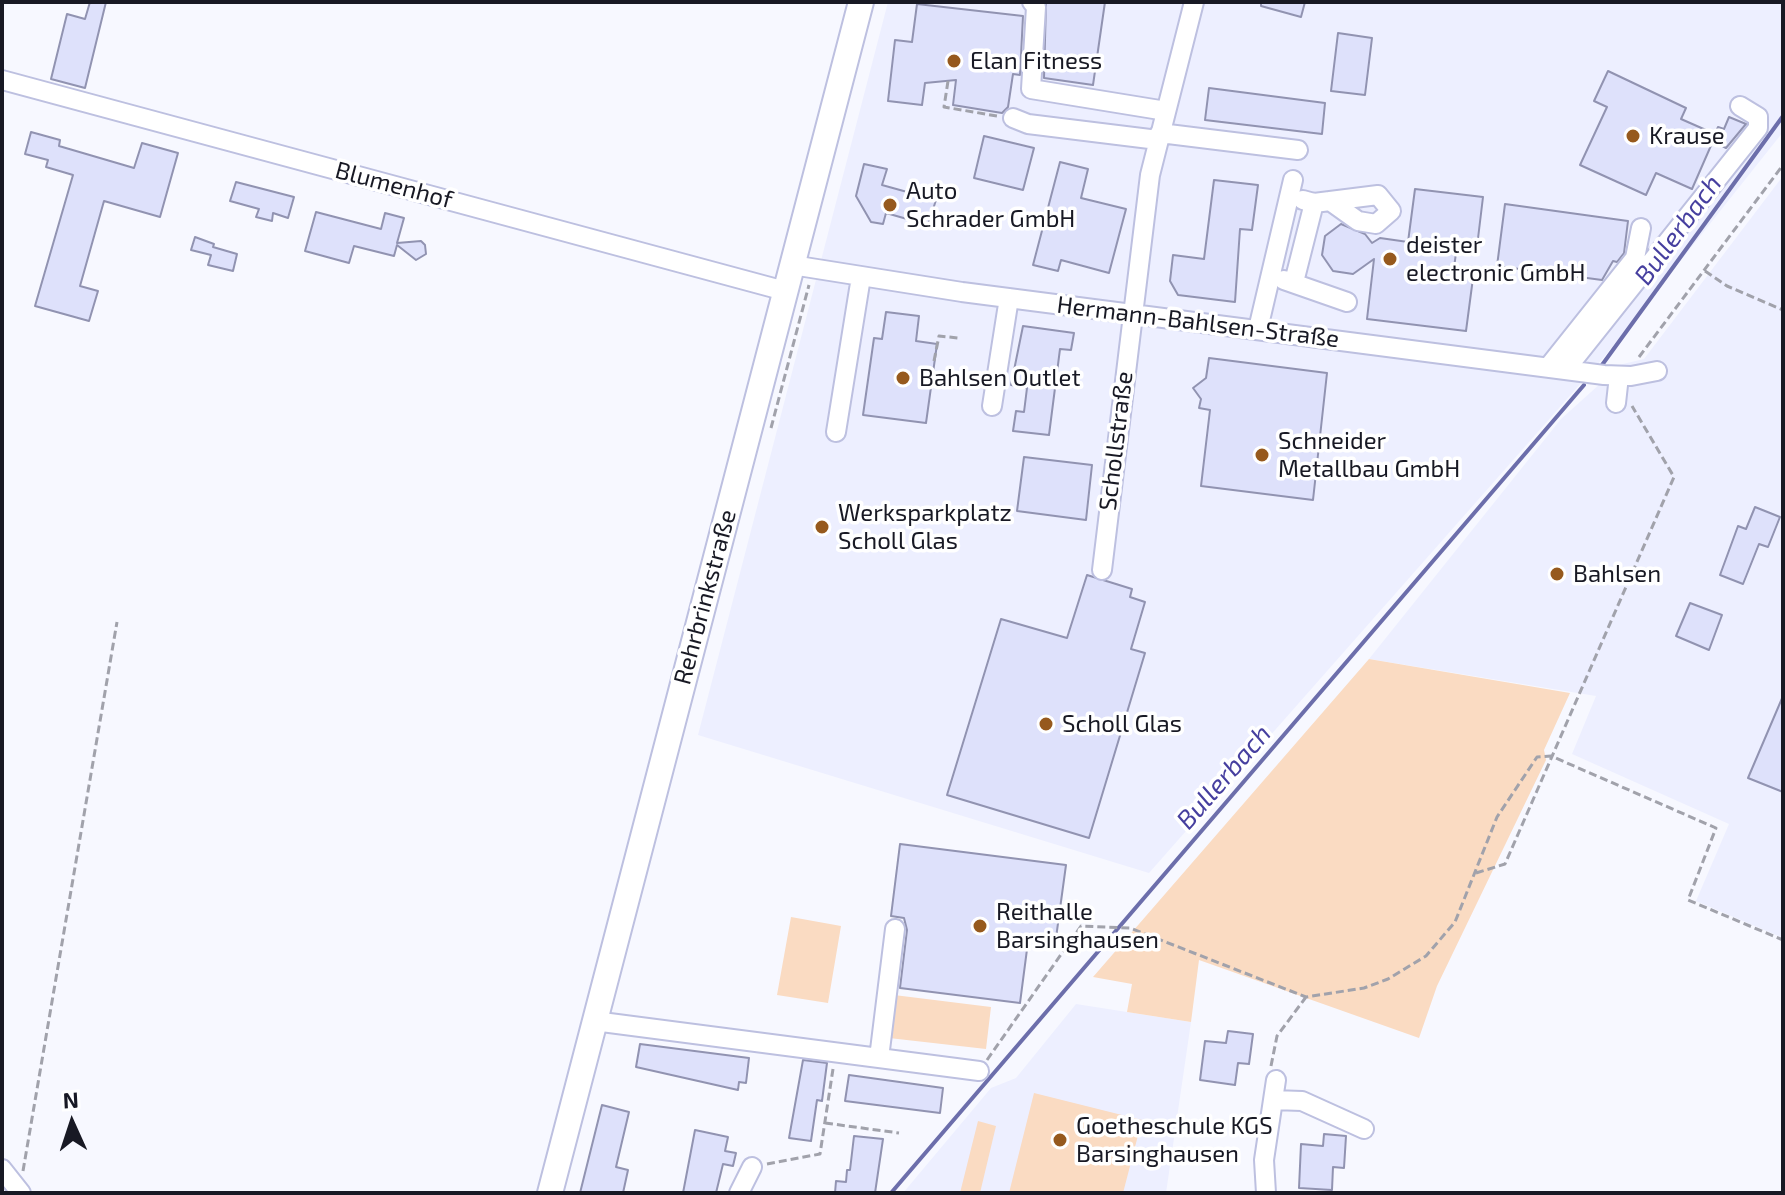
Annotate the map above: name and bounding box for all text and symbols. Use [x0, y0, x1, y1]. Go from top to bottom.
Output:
place label: Elan Fitness [970, 47, 1102, 75]
marker: Elan Fitness [945, 52, 963, 70]
place label: Krause [1649, 122, 1725, 150]
marker: Krause [1624, 127, 1642, 145]
street label: Blumenhof [332, 156, 456, 214]
water label: Bullerbach [1628, 169, 1728, 291]
place label: Auto Schrader GmbH [906, 177, 1075, 233]
marker: Auto Schrader GmbH [881, 196, 899, 214]
place label: deister electronic GmbH [1406, 231, 1586, 287]
marker: deister electronic GmbH [1381, 250, 1399, 268]
street label: Hermann-Bahlsen-Straße [1055, 290, 1341, 354]
place label: Bahlsen Outlet [919, 364, 1081, 392]
marker: Bahlsen Outlet [894, 369, 912, 387]
street label: Schollstraße [1093, 370, 1139, 512]
place label: Schneider Metallbau GmbH [1278, 427, 1460, 483]
marker: Schneider Metallbau GmbH [1253, 446, 1271, 464]
place label: Werksparkplatz Scholl Glas [838, 499, 1012, 555]
street label: Rehrbrinkstraße [668, 506, 742, 688]
marker: Werksparkplatz Scholl Glas [813, 518, 831, 536]
place label: Bahlsen [1573, 560, 1661, 588]
marker: Bahlsen [1548, 565, 1566, 583]
place label: Scholl Glas [1062, 710, 1182, 738]
marker: Scholl Glas [1037, 715, 1055, 733]
water label: Bullerbach [1170, 719, 1278, 835]
place label: Reithalle Barsinghausen [996, 898, 1159, 954]
marker: Reithalle Barsinghausen [971, 917, 989, 935]
north arrow [32, 1083, 112, 1163]
text: N [62, 1086, 79, 1112]
place label: Goetheschule KGS Barsinghausen [1076, 1112, 1273, 1168]
marker: Goetheschule KGS Barsinghausen [1051, 1131, 1069, 1149]

